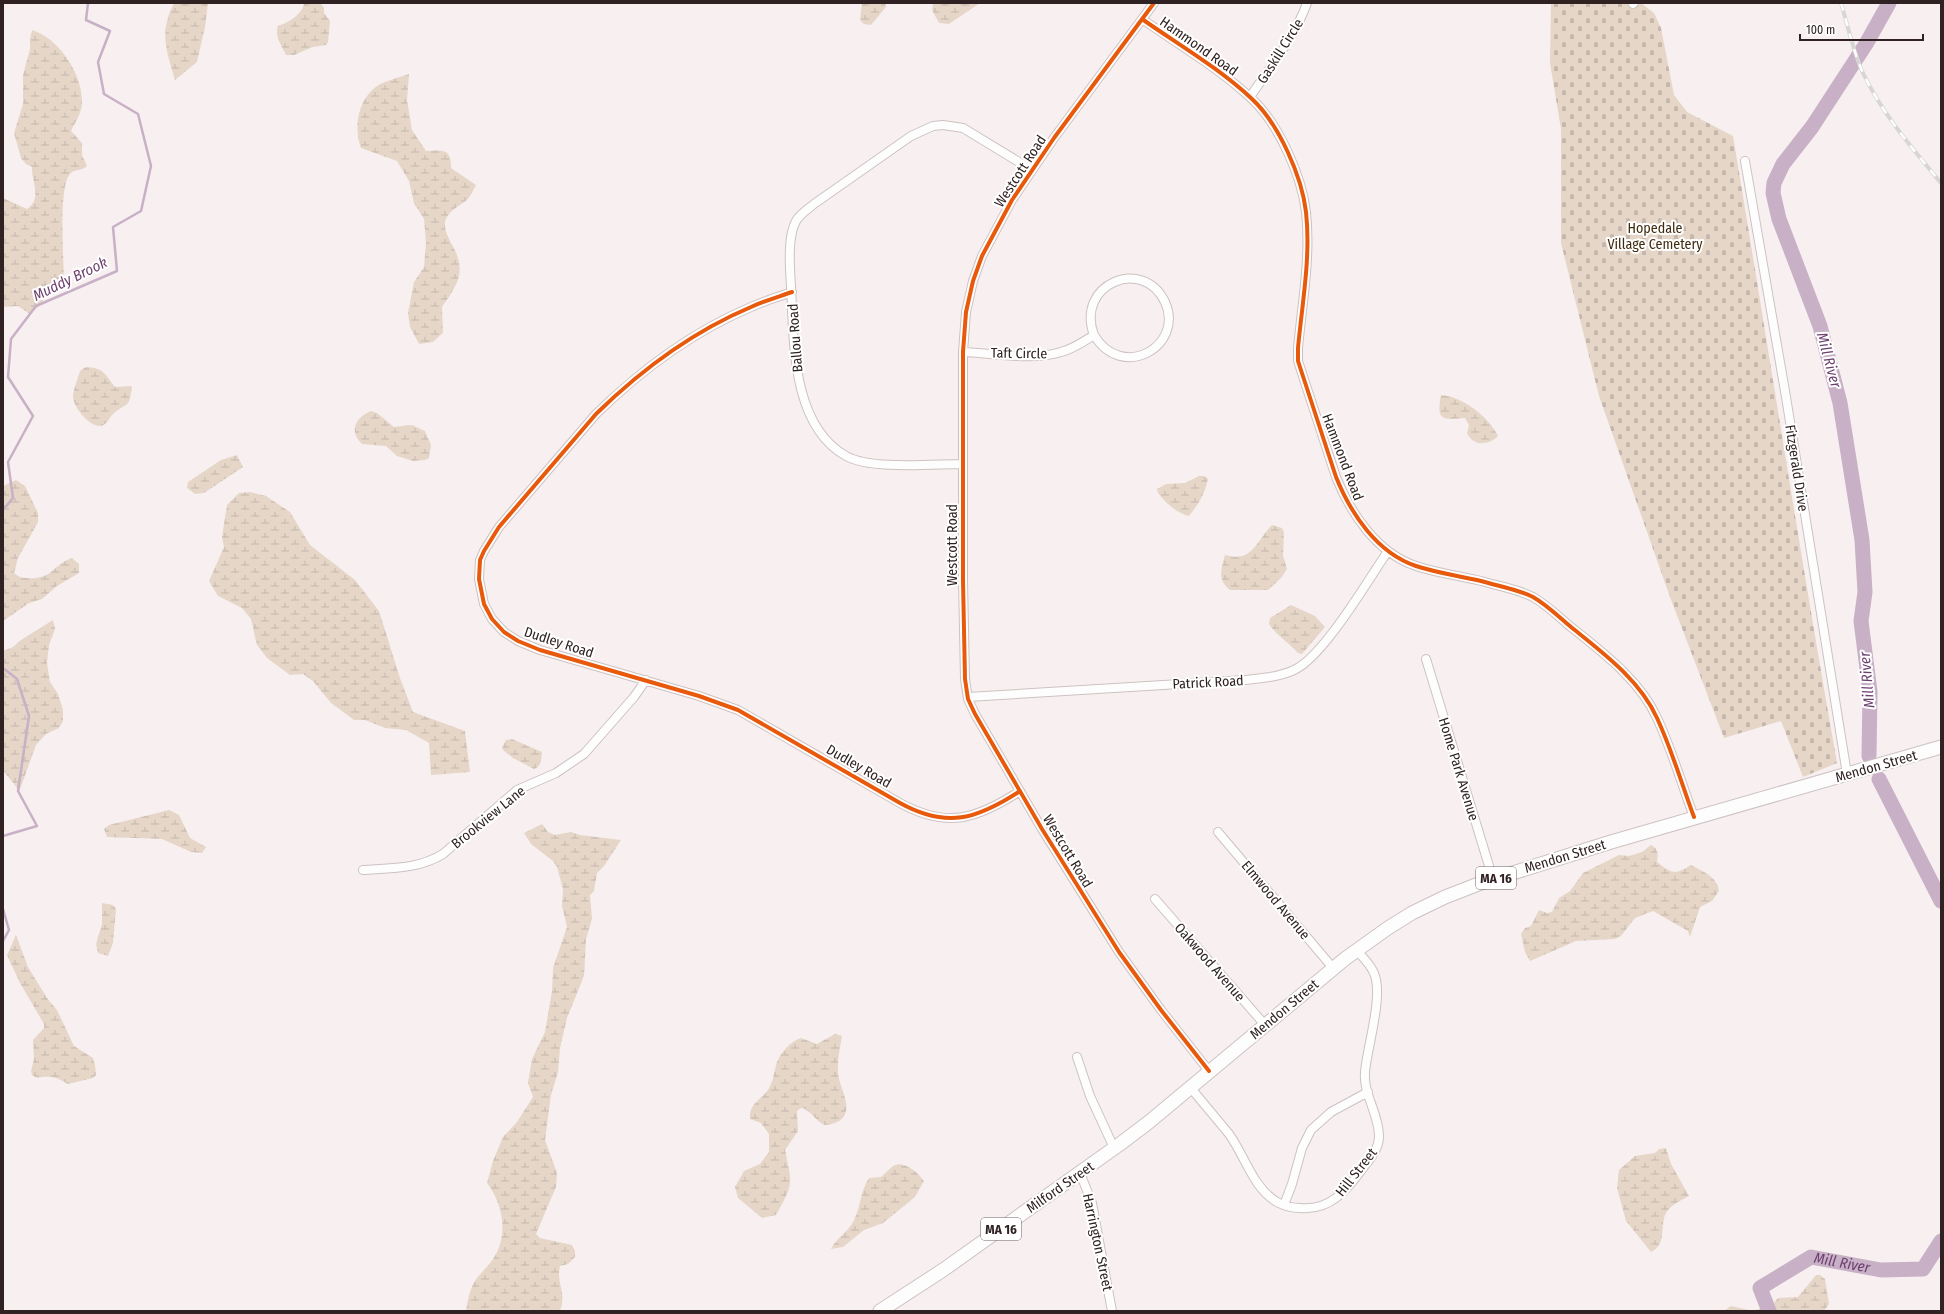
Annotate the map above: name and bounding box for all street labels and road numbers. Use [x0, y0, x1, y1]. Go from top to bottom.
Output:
street label: Hammond Road [1156, 13, 1241, 80]
street label: Gaskill Circle [1254, 16, 1307, 87]
street label: Westcott Road [991, 132, 1050, 210]
street label: Ballou Road [785, 303, 806, 373]
street label: Taft Circle [991, 345, 1047, 362]
street label: Hammond Road [1318, 411, 1367, 503]
street label: Fitzgerald Drive [1781, 423, 1812, 513]
street label: Westcott Road [944, 504, 961, 586]
street label: Dudley Road [522, 623, 596, 662]
street label: Patrick Road [1172, 672, 1244, 693]
street label: Home Park Avenue [1435, 715, 1482, 823]
street label: Dudley Road [823, 741, 894, 792]
street label: Mendon Street [1833, 747, 1919, 786]
street label: Brookview Lane [448, 782, 529, 852]
street label: Westcott Road [1039, 812, 1096, 891]
street label: Mendon Street [1522, 836, 1608, 877]
street label: Elmwood Avenue [1238, 857, 1314, 943]
road number: MA 16 [1476, 867, 1516, 889]
street label: Oakwood Avenue [1171, 919, 1248, 1005]
street label: Mendon Street [1247, 976, 1322, 1043]
street label: Hill Street [1332, 1144, 1381, 1200]
street label: Milford Street [1023, 1158, 1098, 1217]
street label: Harrington Street [1079, 1192, 1116, 1293]
road number: MA 16 [981, 1218, 1021, 1240]

